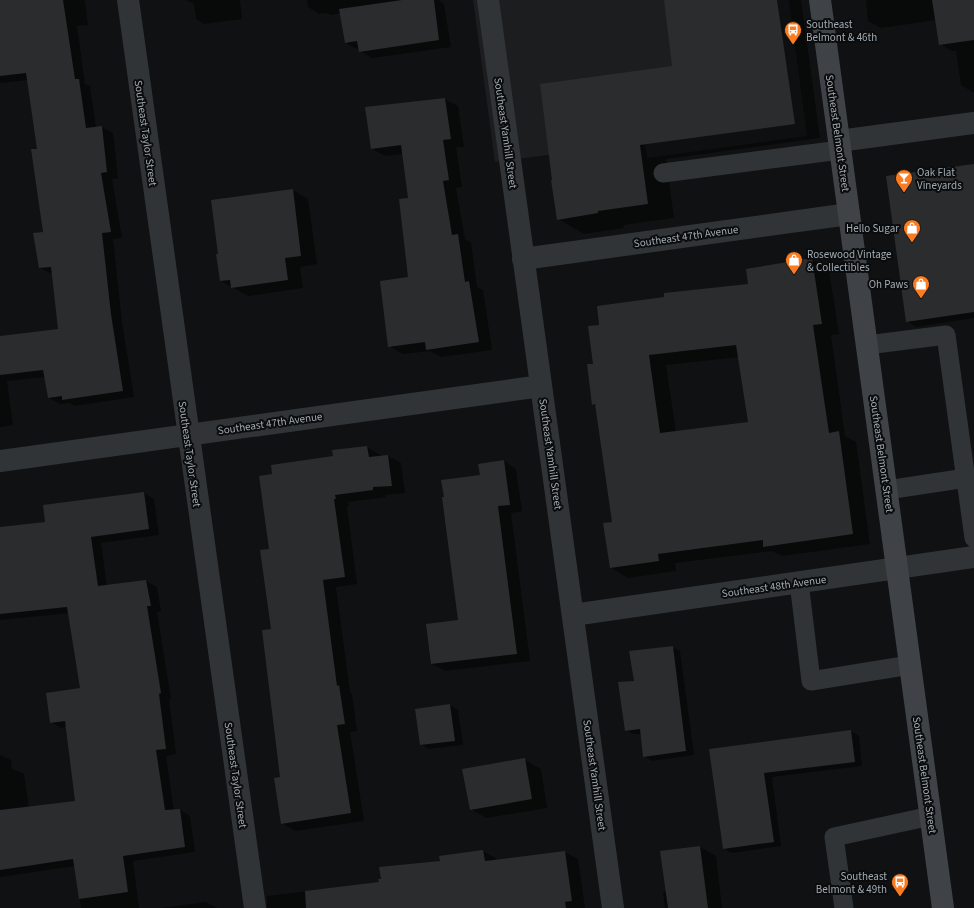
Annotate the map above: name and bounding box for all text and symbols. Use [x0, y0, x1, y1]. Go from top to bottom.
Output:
place label: Southeast Belmont & 46th [806, 17, 877, 45]
bus stop icon: Southeast Belmont & 46th [783, 20, 803, 45]
street label: Southeast Belmont Street [822, 74, 853, 193]
street label: Southeast Yamhill Street [490, 77, 521, 190]
street label: Southeast Taylor Street [131, 79, 160, 187]
place label: Oak Flat Vineyards [917, 165, 962, 193]
bar icon: Oak Flat Vineyards [894, 168, 914, 193]
shop icon: Hello Sugar [902, 218, 922, 243]
place label: Hello Sugar [846, 221, 899, 236]
street label: Southeast 47th Avenue [633, 222, 740, 251]
place label: Rosewood Vintage & Collectibles [807, 247, 892, 275]
shop icon: Rosewood Vintage & Collectibles [784, 250, 804, 275]
shop icon: Oh Paws [911, 274, 931, 299]
place label: Oh Paws [869, 277, 908, 292]
street label: Southeast Belmont Street [866, 395, 897, 514]
street label: Southeast Yamhill Street [535, 398, 566, 511]
street label: Southeast Taylor Street [175, 400, 204, 508]
street label: Southeast 47th Avenue [217, 409, 324, 438]
street label: Southeast 48th Avenue [721, 572, 828, 601]
street label: Southeast Belmont Street [909, 716, 940, 835]
street label: Southeast Yamhill Street [579, 719, 610, 832]
street label: Southeast Taylor Street [221, 721, 250, 829]
place label: Southeast Belmont & 49th [816, 869, 887, 897]
bus stop icon: Southeast Belmont & 49th [890, 872, 910, 897]

